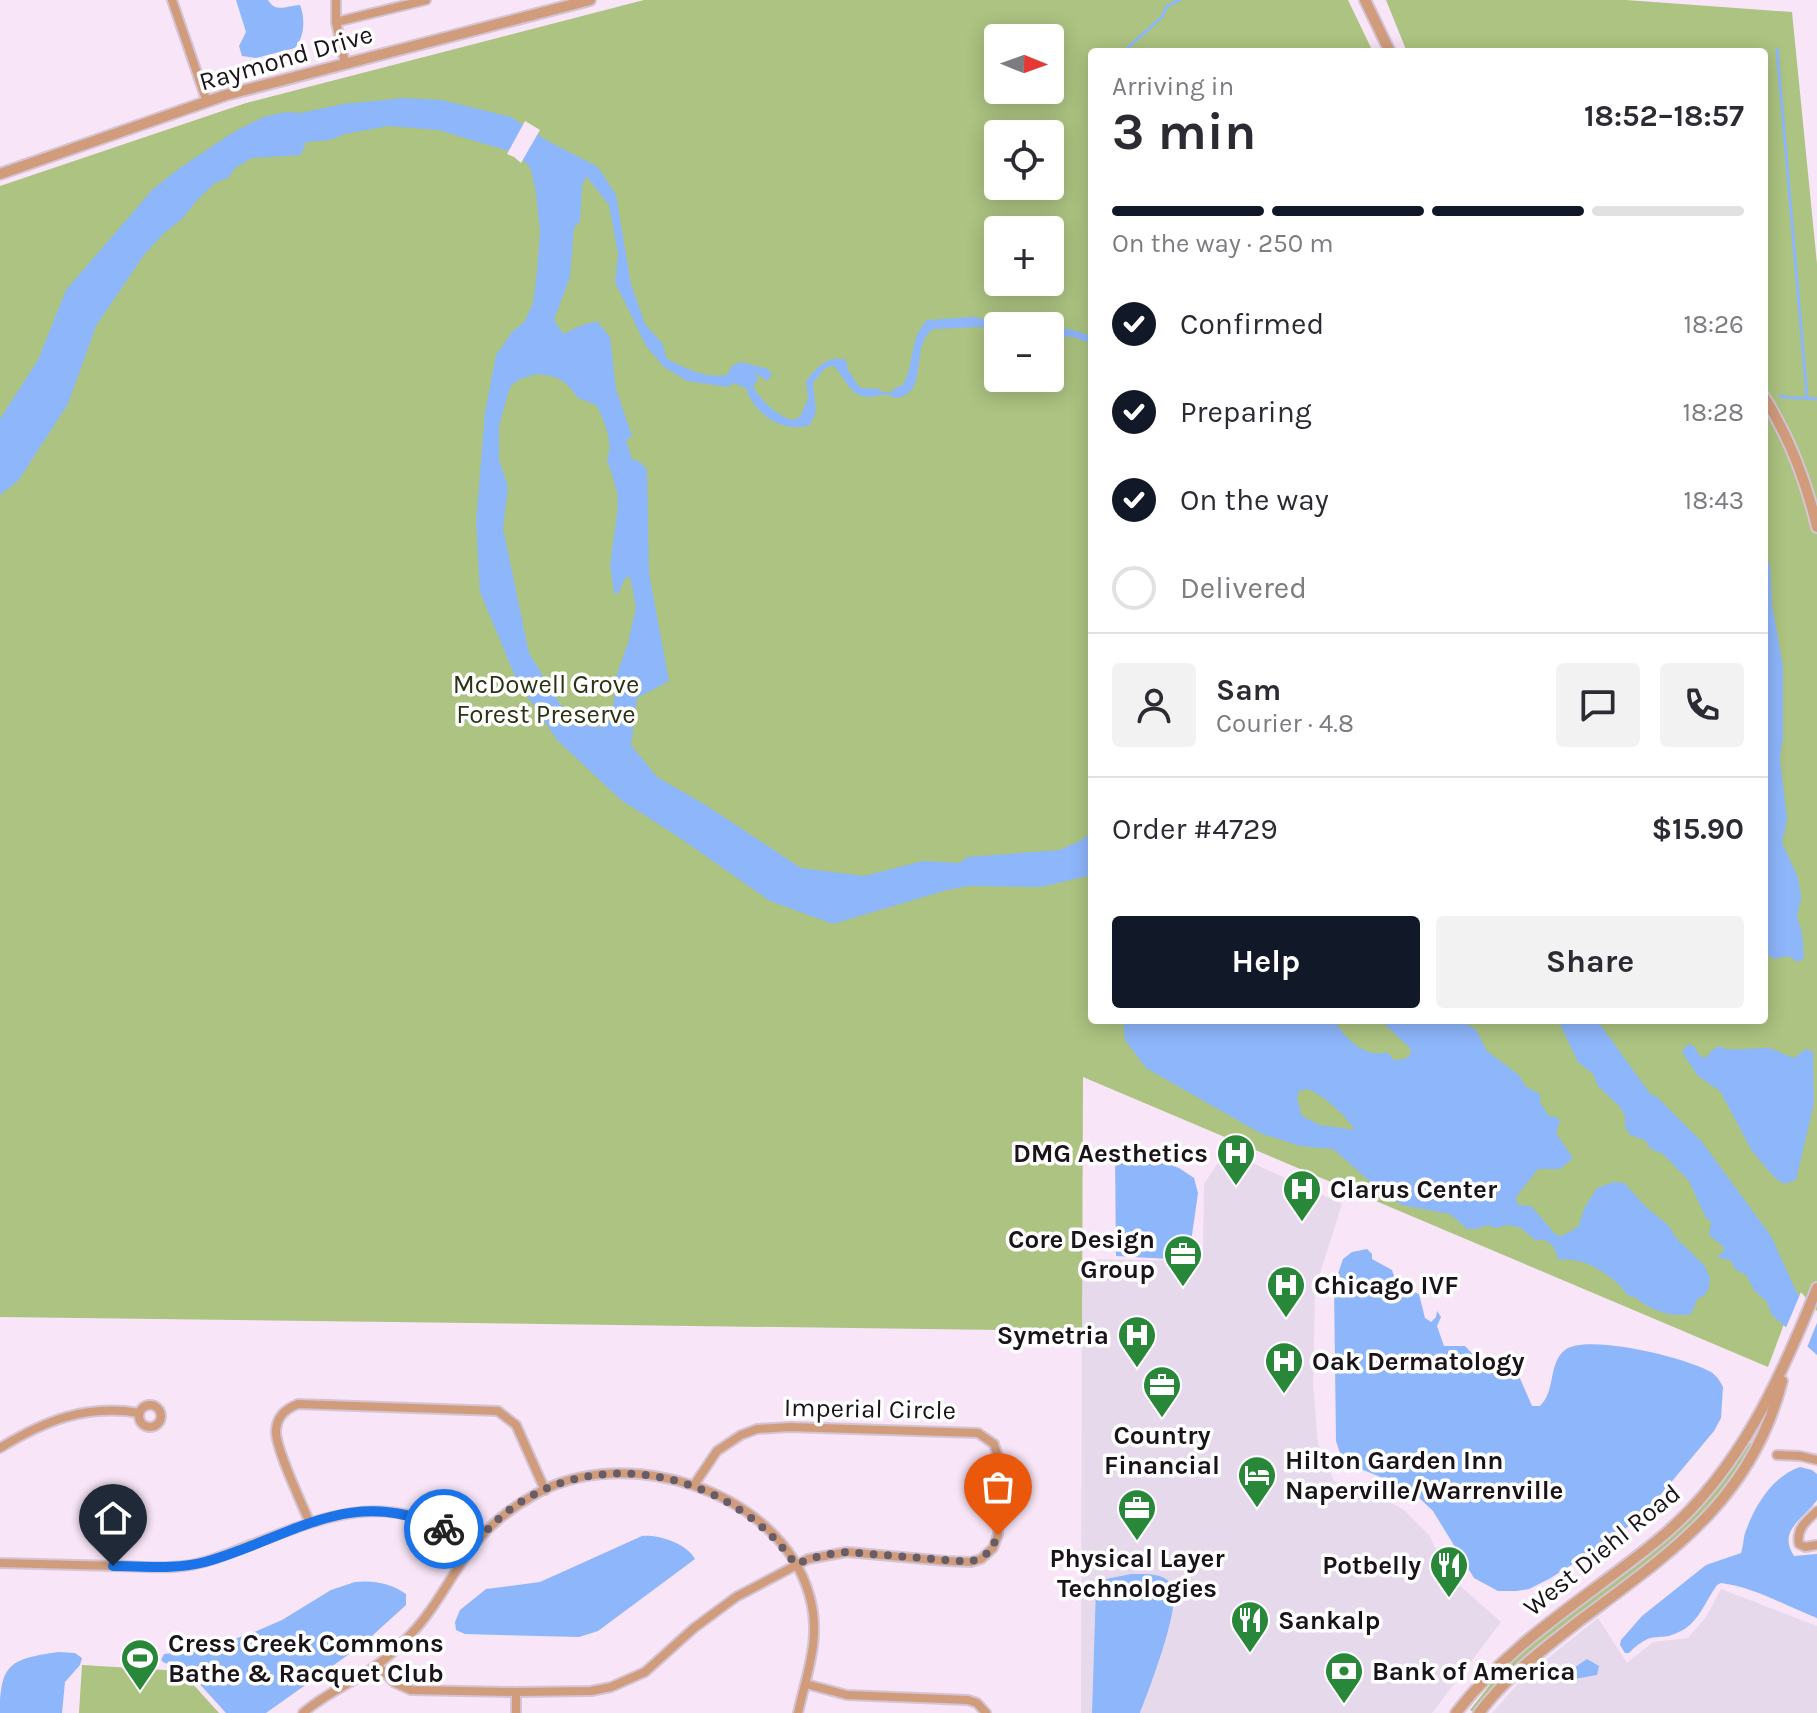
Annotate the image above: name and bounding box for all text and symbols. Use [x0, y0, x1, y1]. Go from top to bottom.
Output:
street label: Raymond Drive [196, 18, 376, 98]
north arrow [984, 24, 1064, 104]
map controls [984, 24, 1064, 392]
text: Arriving in [1112, 71, 1234, 102]
text: 18:52–18:57 [1584, 98, 1744, 134]
text: 3 min [1112, 101, 1256, 162]
button: locate [984, 120, 1064, 200]
button: + [984, 216, 1064, 296]
text: On the way · 250 m [1112, 228, 1334, 259]
icon: check [1112, 302, 1156, 346]
text: Confirmed [1180, 306, 1324, 342]
text: 18:26 [1683, 309, 1744, 340]
button: − [984, 312, 1064, 392]
icon: check [1112, 390, 1156, 434]
text: Preparing [1180, 394, 1312, 430]
text: 18:28 [1682, 397, 1744, 428]
icon: check [1112, 478, 1156, 522]
text: On the way [1180, 482, 1329, 518]
text: 18:43 [1684, 485, 1744, 516]
text: Delivered [1180, 570, 1307, 606]
button: person [1112, 663, 1196, 747]
button: chat [1556, 663, 1640, 747]
button: phone [1660, 663, 1744, 747]
park label: McDowell Grove Forest Preserve [453, 669, 639, 730]
text: Sam [1216, 672, 1281, 708]
text: Courier · 4.8 [1216, 708, 1354, 739]
text: Order #4729 [1112, 811, 1278, 847]
text: $15.90 [1651, 811, 1744, 847]
button: Help [1112, 916, 1420, 1008]
button: Share [1436, 916, 1744, 1008]
hospital icon: DMG Aesthetics [1215, 1132, 1257, 1187]
place label: DMG Aesthetics [1013, 1138, 1208, 1169]
hospital icon: Clarus Center [1281, 1168, 1323, 1223]
place label: Clarus Center [1330, 1174, 1498, 1205]
place label: Core Design Group [1008, 1224, 1155, 1285]
office icon: Core Design Group [1162, 1233, 1204, 1288]
hospital icon: Chicago IVF [1265, 1264, 1307, 1319]
place label: Chicago IVF [1314, 1270, 1458, 1301]
hospital icon: Symetria [1116, 1314, 1158, 1369]
place label: Symetria [997, 1320, 1109, 1351]
hospital icon: Oak Dermatology [1263, 1340, 1305, 1395]
place label: Oak Dermatology [1312, 1346, 1525, 1377]
office icon: Country Financial [1141, 1364, 1183, 1419]
street label: Imperial Circle [784, 1392, 956, 1426]
place label: Country Financial [1104, 1420, 1220, 1481]
place label: Hilton Garden Inn Naperville/Warrenville [1285, 1445, 1563, 1506]
pin [964, 1453, 1032, 1535]
hotel icon: Hilton Garden Inn Naperville/Warrenville [1236, 1454, 1278, 1509]
icon: bag [976, 1465, 1020, 1509]
street label: West Diehl Road [1517, 1477, 1687, 1623]
pin [79, 1484, 147, 1566]
office icon: Physical Layer Technologies [1116, 1487, 1158, 1542]
courier [404, 1489, 484, 1569]
icon: home [91, 1496, 135, 1540]
icon: bike [422, 1507, 466, 1551]
place label: Physical Layer Technologies [1049, 1543, 1225, 1604]
restaurant icon: Potbelly [1428, 1544, 1470, 1599]
place label: Potbelly [1322, 1550, 1421, 1581]
restaurant icon: Sankalp [1229, 1599, 1271, 1654]
place label: Sankalp [1278, 1605, 1380, 1636]
place label: Cress Creek Commons Bathe & Racquet Club [168, 1628, 444, 1689]
sports icon: Cress Creek Commons Bathe & Racquet Club [119, 1637, 161, 1692]
bank icon: Bank of America [1323, 1650, 1365, 1705]
place label: Bank of America [1372, 1656, 1576, 1687]

